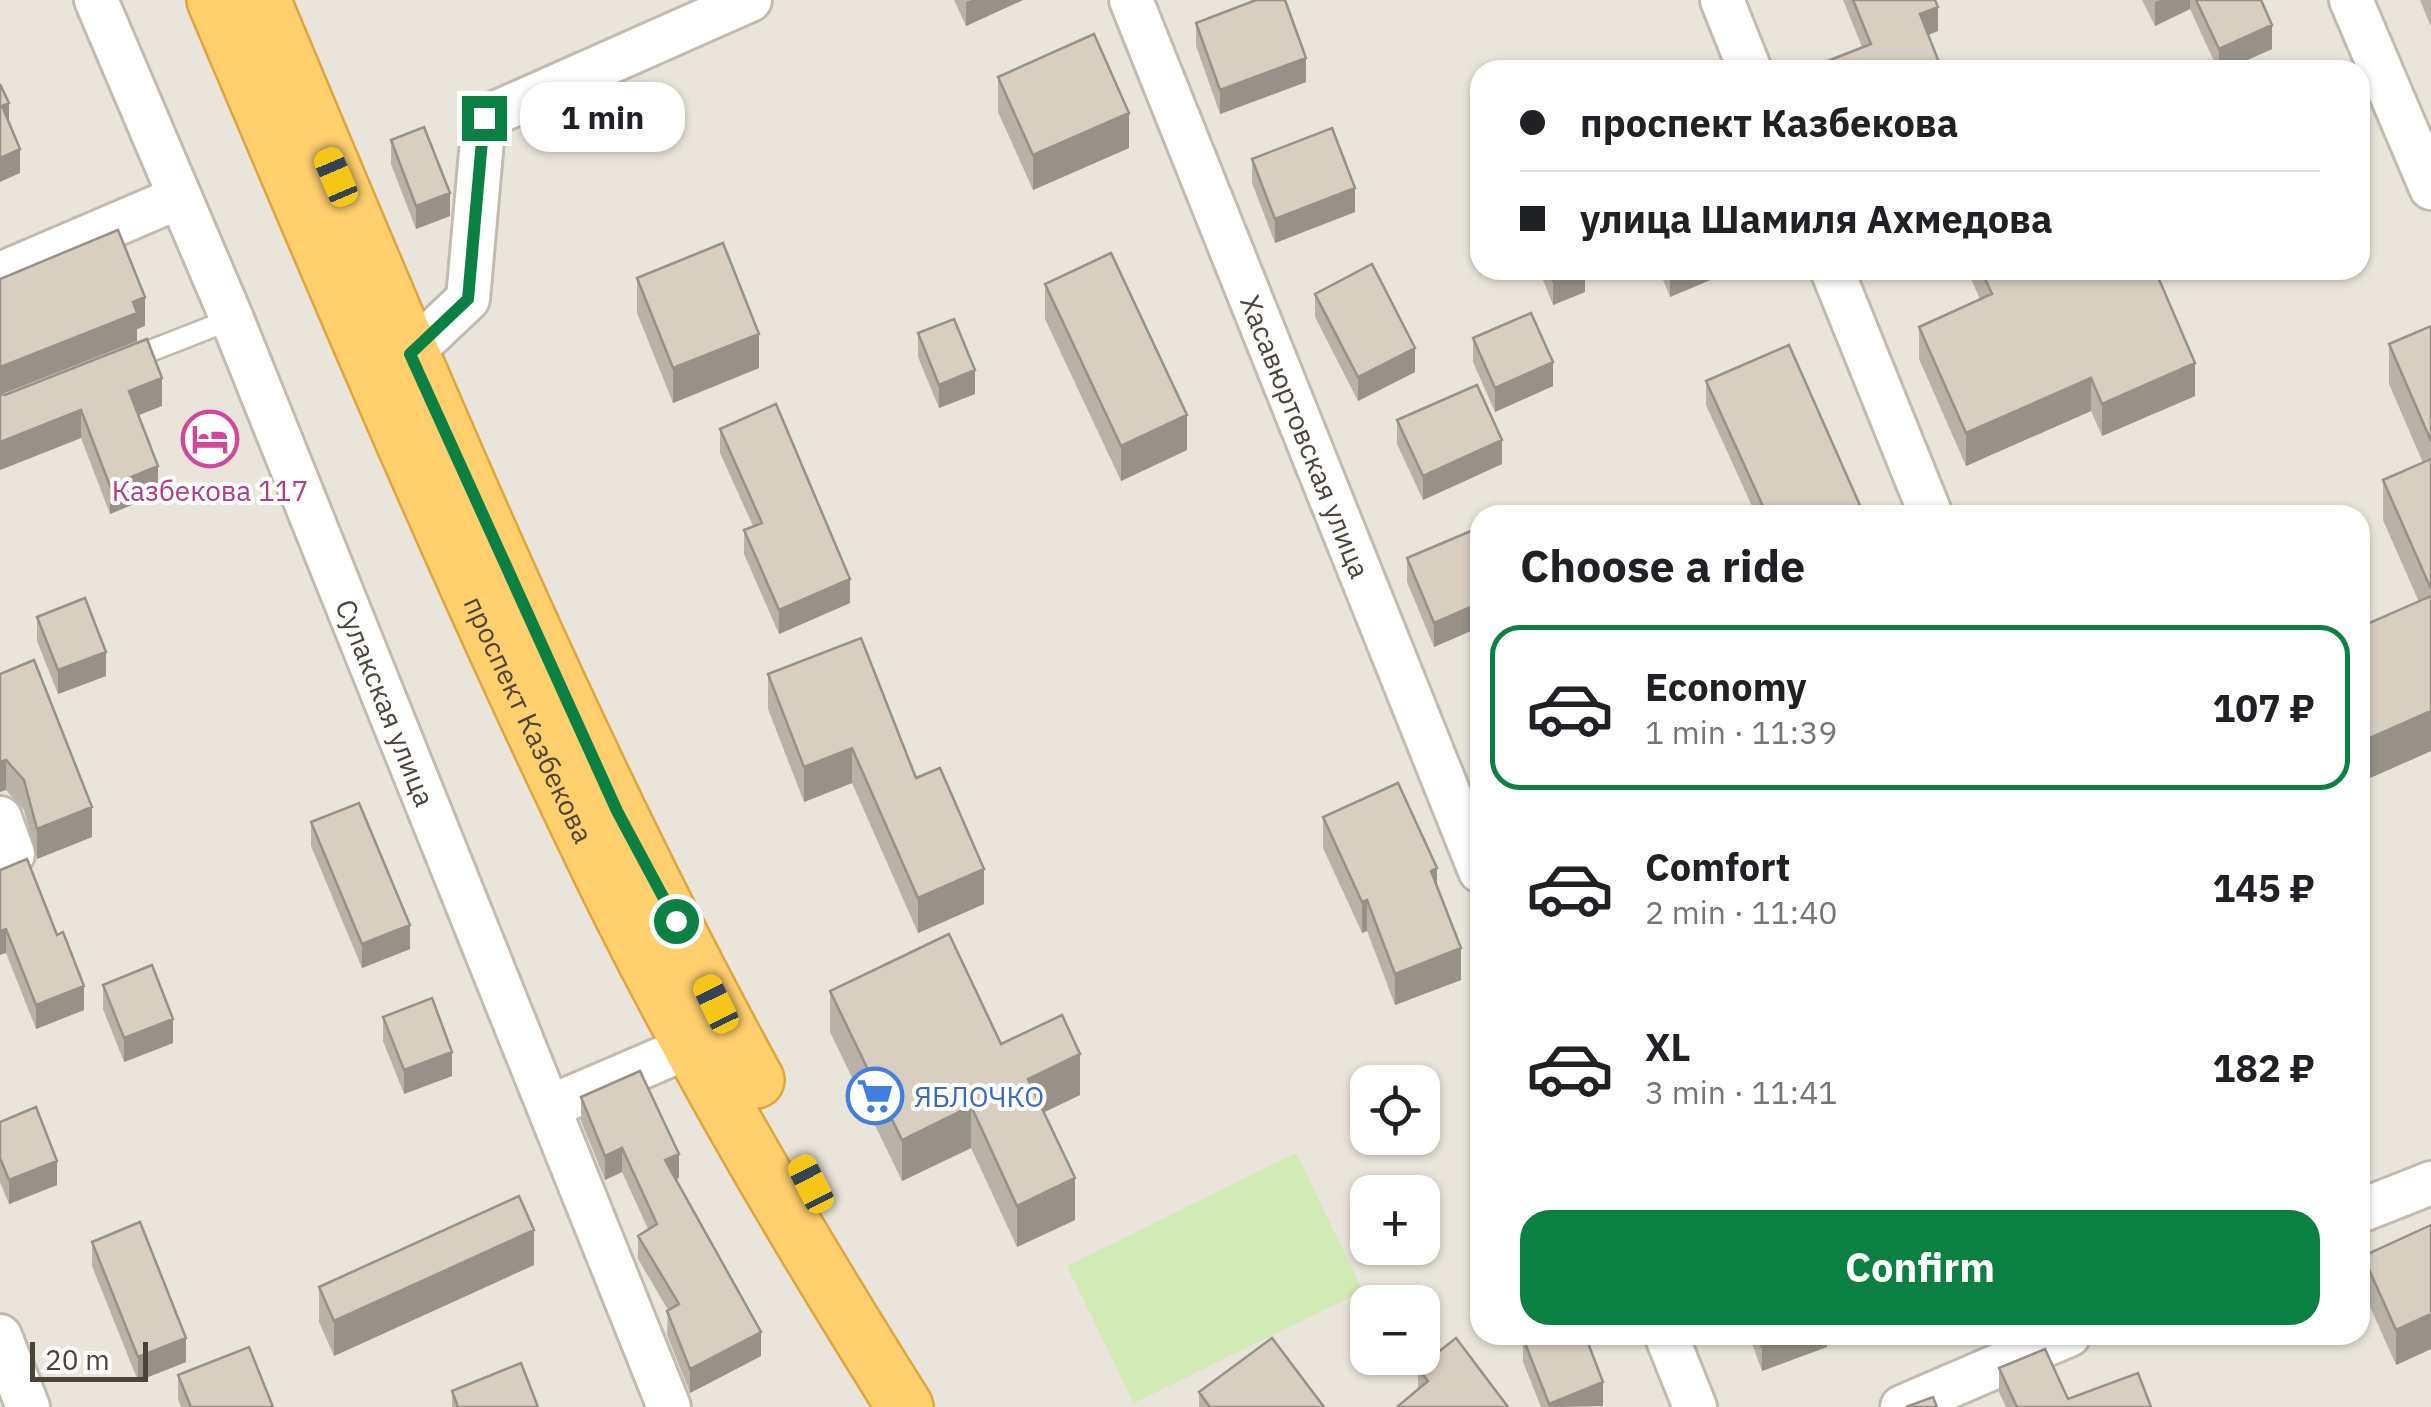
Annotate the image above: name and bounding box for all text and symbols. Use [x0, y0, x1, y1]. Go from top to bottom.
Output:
callout: 1 min [519, 83, 684, 153]
route end [462, 96, 507, 141]
text: 1 min [561, 96, 644, 138]
text: проспект Казбекова [1580, 98, 1958, 147]
car [310, 144, 362, 210]
text: улица Шамиля Ахмедова [1580, 194, 2053, 243]
street label: Хасавюртовская улица [1233, 289, 1379, 583]
hotel icon: Казбекова 117 [180, 409, 240, 469]
place label: Казбекова 117 [112, 472, 308, 509]
text: Choose a ride [1520, 536, 1805, 594]
street label: проспект Казбекова [456, 590, 603, 849]
street label: Сулакская улица [328, 593, 444, 811]
text: Economy [1645, 662, 1807, 711]
icon: car [1525, 663, 1615, 753]
text: 107 ₽ [2213, 683, 2315, 732]
text: 1 min · 11:39 [1645, 711, 1838, 753]
text: Comfort [1645, 842, 1790, 891]
icon: car [1525, 843, 1615, 933]
text: 145 ₽ [2213, 863, 2315, 912]
text: 2 min · 11:40 [1645, 891, 1838, 933]
route start [654, 899, 699, 944]
car [689, 970, 743, 1038]
text: XL [1645, 1022, 1691, 1071]
icon: car [1525, 1023, 1615, 1113]
text: 182 ₽ [2213, 1043, 2315, 1092]
map controls [1350, 1065, 1440, 1375]
button: locate [1350, 1065, 1440, 1155]
supermarket icon: ЯБЛОЧКО [845, 1066, 905, 1126]
text: 3 min · 11:41 [1645, 1071, 1838, 1113]
place label: ЯБЛОЧКО [914, 1078, 1044, 1115]
car [784, 1150, 838, 1218]
button: + [1350, 1175, 1440, 1265]
button: Confirm [1520, 1210, 2320, 1325]
button: − [1350, 1285, 1440, 1375]
scale bar [30, 1337, 148, 1382]
text: 20 m [45, 1341, 110, 1378]

